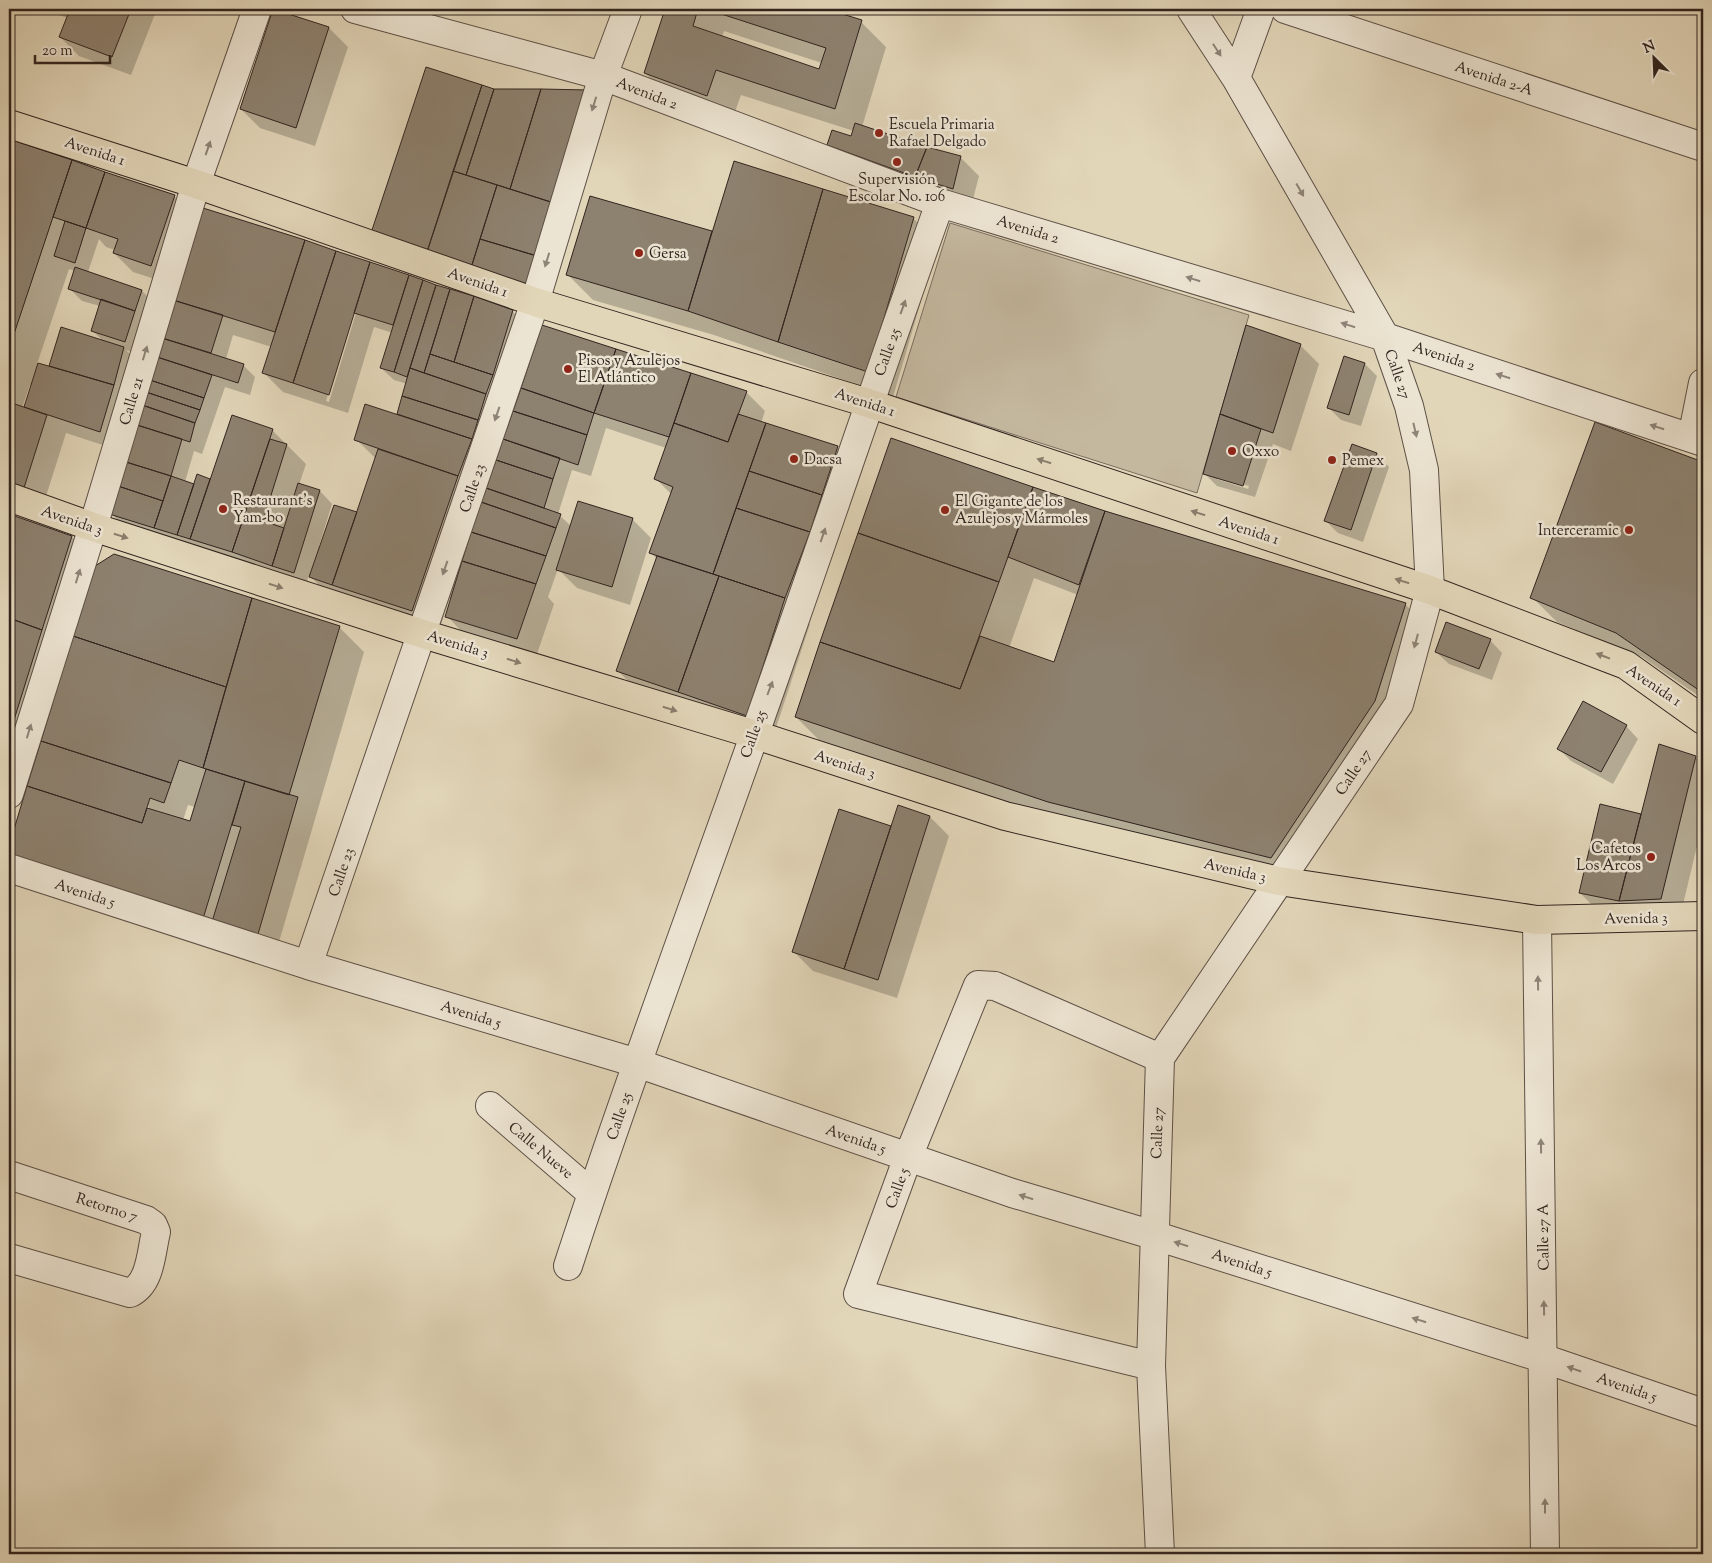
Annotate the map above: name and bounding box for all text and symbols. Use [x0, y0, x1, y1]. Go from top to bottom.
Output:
scale bar [35, 32, 110, 64]
north arrow [1630, 32, 1680, 82]
text: N [1640, 37, 1659, 59]
text: 20 m [42, 41, 73, 62]
one-way arrow [1213, 43, 1222, 56]
street label: Avenida 2-A [1452, 57, 1535, 102]
street label: Avenida 2 [613, 73, 680, 116]
one-way arrow [590, 97, 598, 112]
place label: Escuela Primaria Rafael Delgado [889, 115, 995, 153]
marker: Escuela Primaria Rafael Delgado [873, 127, 885, 139]
street label: Avenida 1 [62, 133, 128, 172]
one-way arrow [204, 140, 212, 155]
marker: Supervisión Escolar No. 106 [891, 156, 903, 168]
place label: Supervisión Escolar No. 106 [849, 170, 945, 208]
one-way arrow [1295, 183, 1304, 197]
street label: Avenida 2 [994, 211, 1061, 250]
place label: Gersa [649, 244, 687, 265]
marker: Gersa [633, 247, 645, 259]
one-way arrow [543, 253, 551, 268]
street label: Avenida 1 [445, 263, 510, 304]
one-way arrow [1185, 274, 1200, 282]
one-way arrow [900, 300, 907, 315]
one-way arrow [1341, 321, 1356, 329]
street label: Calle 25 [870, 326, 907, 379]
street label: Avenida 2 [1410, 337, 1477, 377]
one-way arrow [141, 346, 149, 361]
street label: Calle 27 [1378, 347, 1415, 403]
place label: Pisos y Azulejos El Atlántico [578, 351, 680, 389]
marker: Pisos y Azulejos El Atlántico [562, 363, 574, 375]
one-way arrow [1495, 371, 1510, 379]
street label: Calle 21 [115, 375, 150, 428]
street label: Avenida 1 [832, 384, 898, 423]
one-way arrow [493, 407, 500, 422]
one-way arrow [1411, 422, 1419, 437]
one-way arrow [1649, 423, 1664, 431]
place label: Oxxo [1242, 442, 1279, 463]
marker: Oxxo [1226, 445, 1238, 457]
place label: Dacsa [804, 450, 842, 471]
place label: Pemex [1342, 451, 1384, 472]
marker: Dacsa [788, 453, 800, 465]
marker: Pemex [1326, 454, 1338, 466]
one-way arrow [1036, 457, 1051, 465]
street label: Calle 23 [455, 461, 492, 516]
place label: Restaurant's Yam-bo [233, 491, 313, 529]
place label: El Gigante de los Azulejos y Mármoles [955, 492, 1088, 530]
street label: Avenida 3 [38, 501, 105, 542]
marker: Restaurant's Yam-bo [217, 503, 229, 515]
marker: El Gigante de los Azulejos y Mármoles [939, 504, 951, 516]
one-way arrow [1191, 508, 1206, 516]
street label: Avenida 1 [1216, 512, 1282, 551]
place label: Interceramic [1538, 521, 1619, 542]
marker: Interceramic [1623, 524, 1635, 536]
one-way arrow [820, 527, 828, 542]
one-way arrow [114, 533, 129, 541]
one-way arrow [441, 561, 448, 576]
one-way arrow [74, 568, 82, 583]
one-way arrow [1394, 577, 1409, 585]
one-way arrow [268, 583, 283, 591]
street label: Avenida 3 [424, 626, 491, 665]
one-way arrow [1412, 634, 1420, 649]
one-way arrow [1596, 652, 1611, 659]
one-way arrow [507, 658, 522, 666]
street label: Avenida 1 [1621, 660, 1685, 712]
one-way arrow [767, 681, 774, 696]
one-way arrow [662, 705, 677, 713]
street label: Calle 25 [736, 708, 773, 761]
one-way arrow [25, 723, 33, 738]
street label: Calle 27 [1331, 745, 1378, 800]
street label: Avenida 3 [811, 746, 878, 785]
place label: Cafetos Los Arcos [1576, 839, 1641, 877]
street label: Calle 23 [324, 845, 361, 900]
marker: Cafetos Los Arcos [1645, 851, 1657, 863]
street label: Avenida 3 [1201, 854, 1268, 889]
street label: Avenida 5 [52, 875, 118, 914]
street label: Avenida 3 [1604, 908, 1668, 931]
one-way arrow [1534, 975, 1542, 991]
street label: Avenida 5 [438, 996, 504, 1035]
street label: Calle 25 [602, 1090, 638, 1143]
street label: Calle 27 [1147, 1106, 1170, 1159]
street label: Calle Nueve [503, 1118, 577, 1185]
street label: Avenida 5 [823, 1120, 888, 1161]
one-way arrow [1537, 1137, 1545, 1153]
street label: Calle 5 [881, 1165, 916, 1212]
street label: Retorno 7 [73, 1189, 141, 1228]
one-way arrow [1018, 1192, 1033, 1200]
street label: Calle 27 A [1533, 1203, 1556, 1271]
one-way arrow [1174, 1239, 1189, 1247]
street label: Avenida 5 [1209, 1245, 1275, 1284]
one-way arrow [1540, 1300, 1548, 1316]
one-way arrow [1412, 1315, 1427, 1323]
one-way arrow [1566, 1365, 1581, 1373]
street label: Avenida 5 [1594, 1368, 1659, 1409]
one-way arrow [1541, 1497, 1549, 1513]

